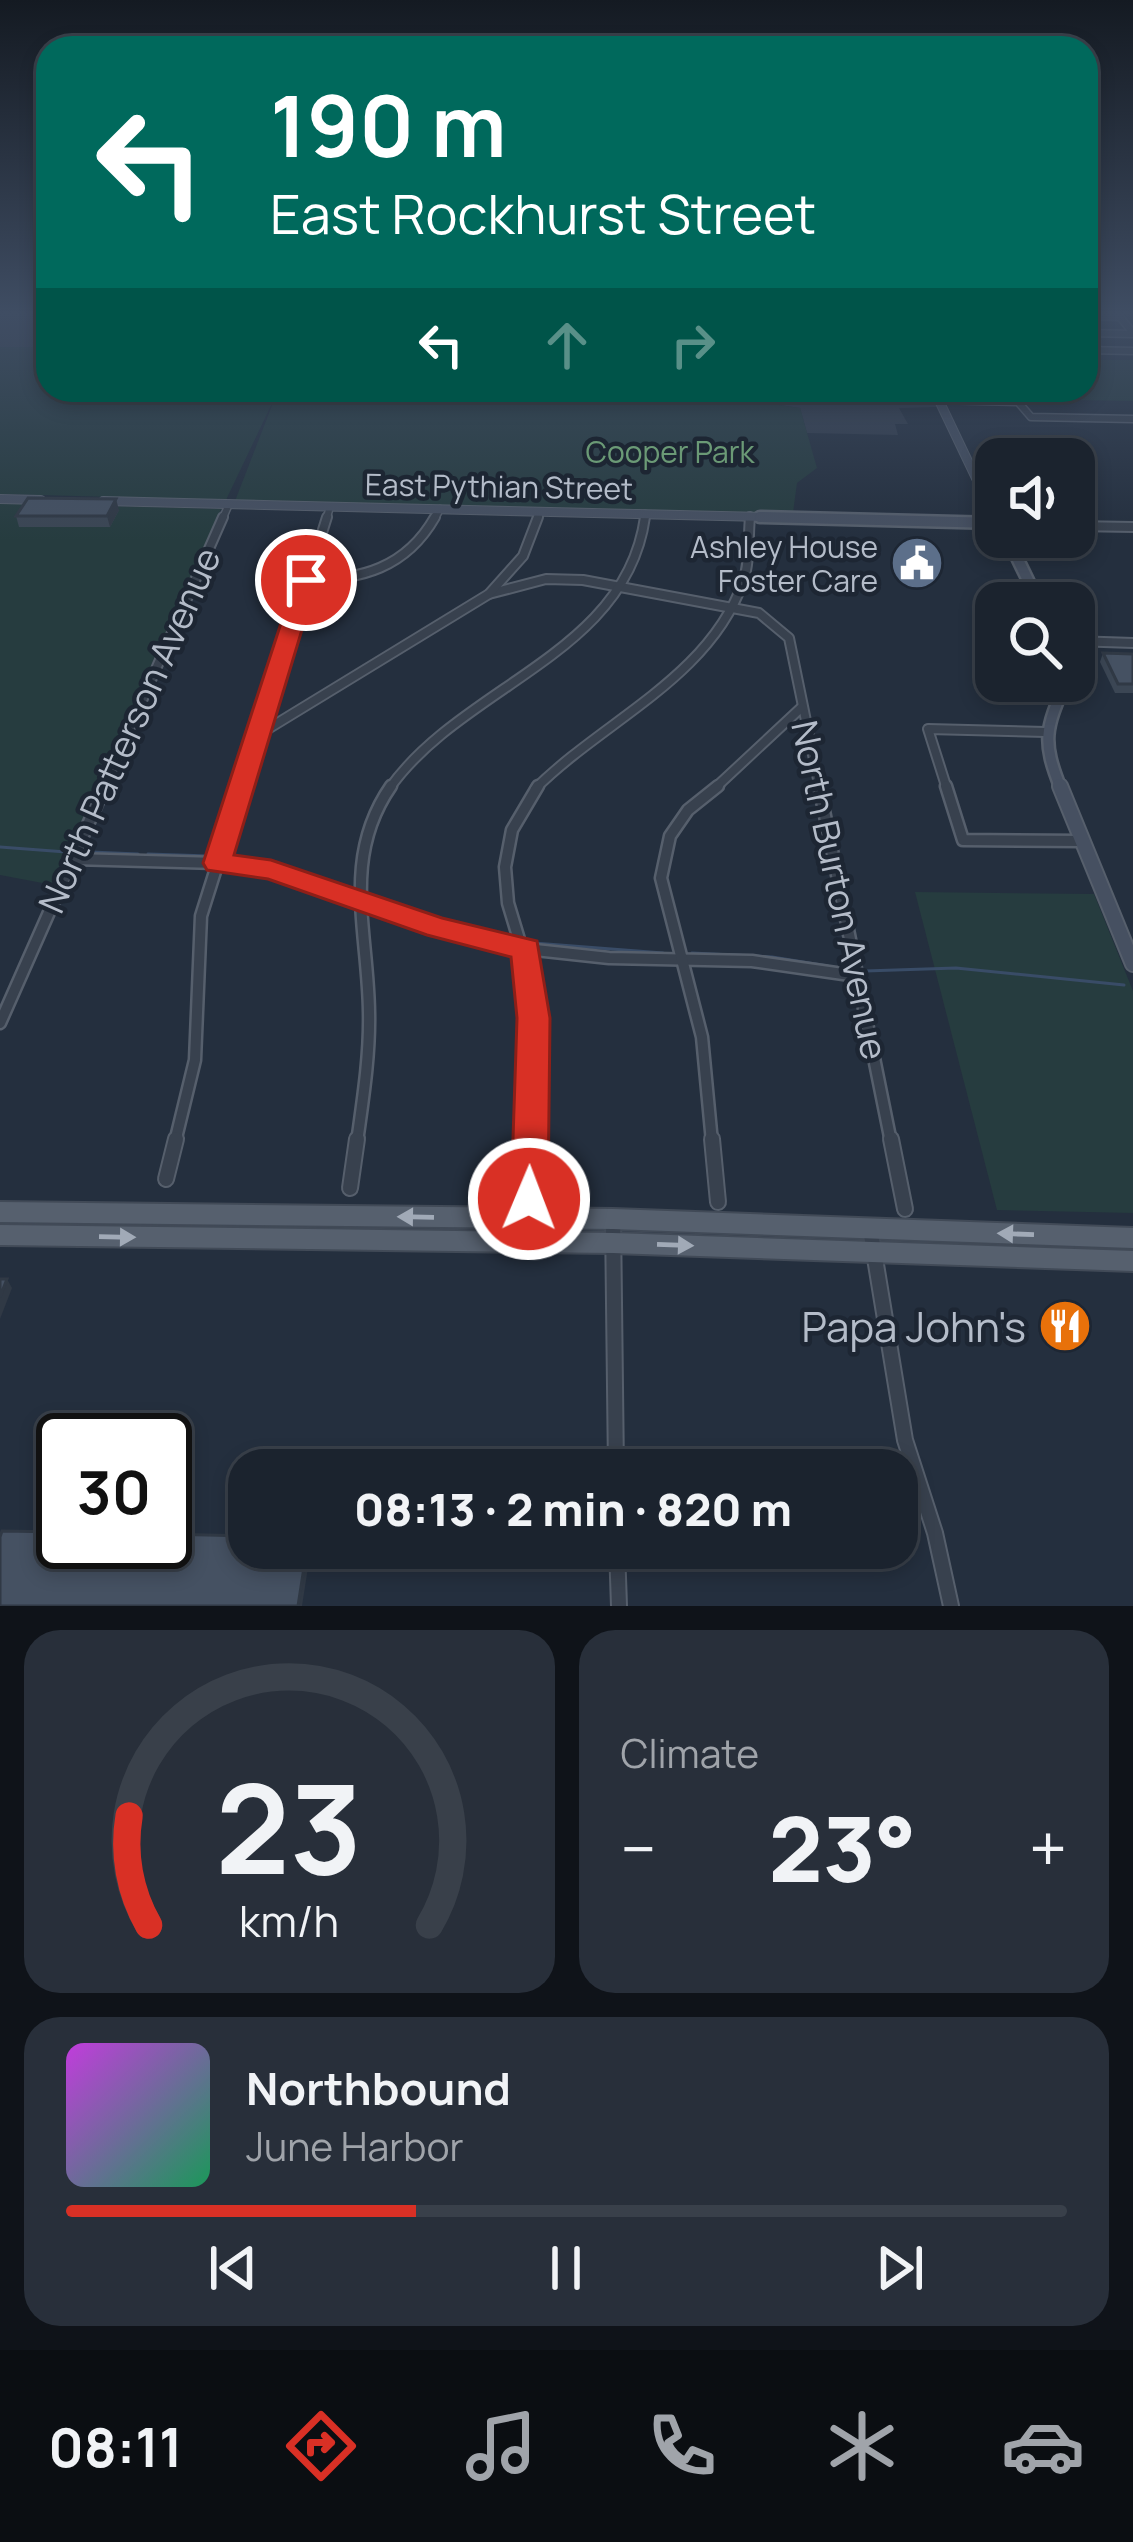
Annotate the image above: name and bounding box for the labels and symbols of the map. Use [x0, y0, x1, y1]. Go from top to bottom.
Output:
park label: Cooper Park [586, 431, 756, 472]
street label: East Pythian Street [365, 463, 633, 509]
place label: Ashley House Foster Care [690, 526, 878, 601]
pin [255, 529, 357, 631]
public building icon: Ashley House Foster Care [889, 535, 945, 591]
street label: North Patterson Avenue [26, 540, 232, 920]
street label: North Burton Avenue [780, 716, 900, 1064]
position arrow [466, 1136, 592, 1262]
one-way arrow [396, 1207, 434, 1227]
one-way arrow [996, 1224, 1034, 1243]
one-way arrow [99, 1227, 137, 1247]
one-way arrow [657, 1236, 695, 1255]
place label: Papa John's [802, 1297, 1026, 1355]
restaurant icon: Papa John's [1037, 1298, 1093, 1354]
speed limit sign: 30 [36, 1413, 192, 1569]

